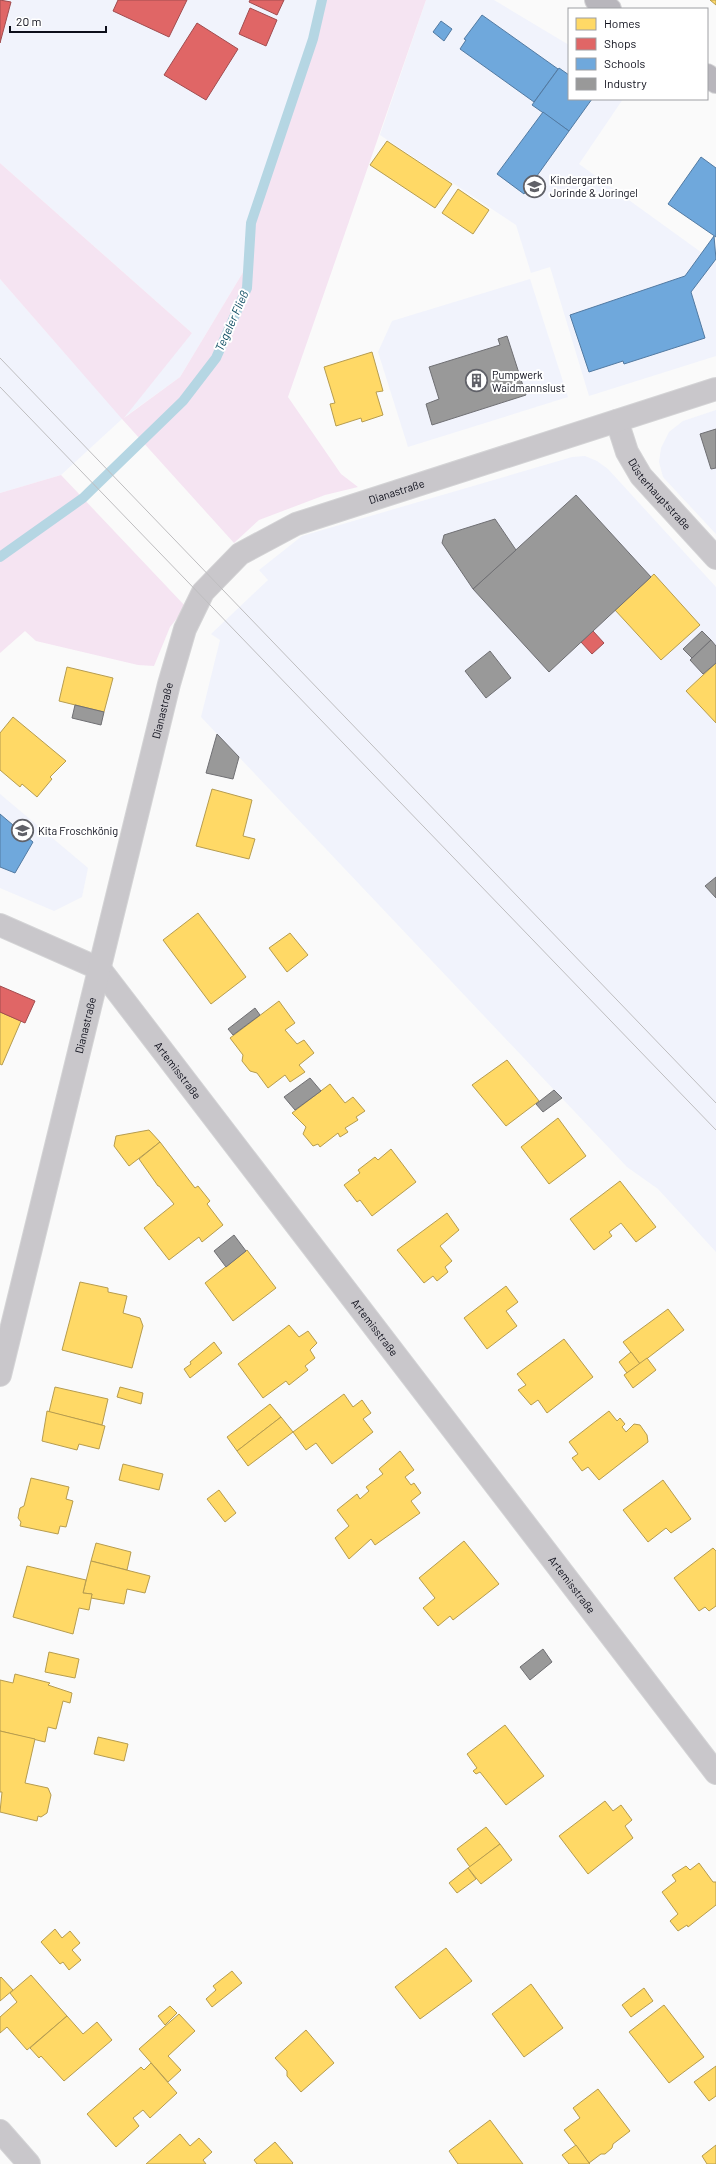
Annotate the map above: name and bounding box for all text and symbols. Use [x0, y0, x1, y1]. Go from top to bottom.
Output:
scale bar [10, 8, 106, 34]
legend [568, 8, 708, 100]
text: 20 m [16, 14, 42, 28]
text: Homes [604, 16, 641, 30]
text: Shops [604, 36, 637, 50]
text: Schools [604, 56, 645, 70]
text: Industry [604, 76, 647, 90]
school or university icon: Kindergarten Jorinde & Joringel [521, 173, 547, 199]
place label: Kindergarten Jorinde & Joringel [550, 173, 638, 199]
water label: Tegeler Fließ [212, 288, 251, 353]
building icon: Pumpwerk Waidmannslust [464, 368, 490, 394]
place label: Pumpwerk Waidmannslust [492, 368, 565, 394]
street label: Düsterhauptstraße [626, 456, 694, 532]
street label: Dianastraße [367, 476, 426, 506]
street label: Dianastraße [149, 681, 175, 740]
school or university icon: Kita Froschkönig [9, 818, 35, 844]
place label: Kita Froschkönig [38, 824, 118, 837]
street label: Dianastraße [72, 995, 98, 1055]
street label: Artemisstraße [152, 1039, 204, 1101]
street label: Artemisstraße [349, 1296, 401, 1359]
street label: Artemisstraße [546, 1553, 598, 1616]

